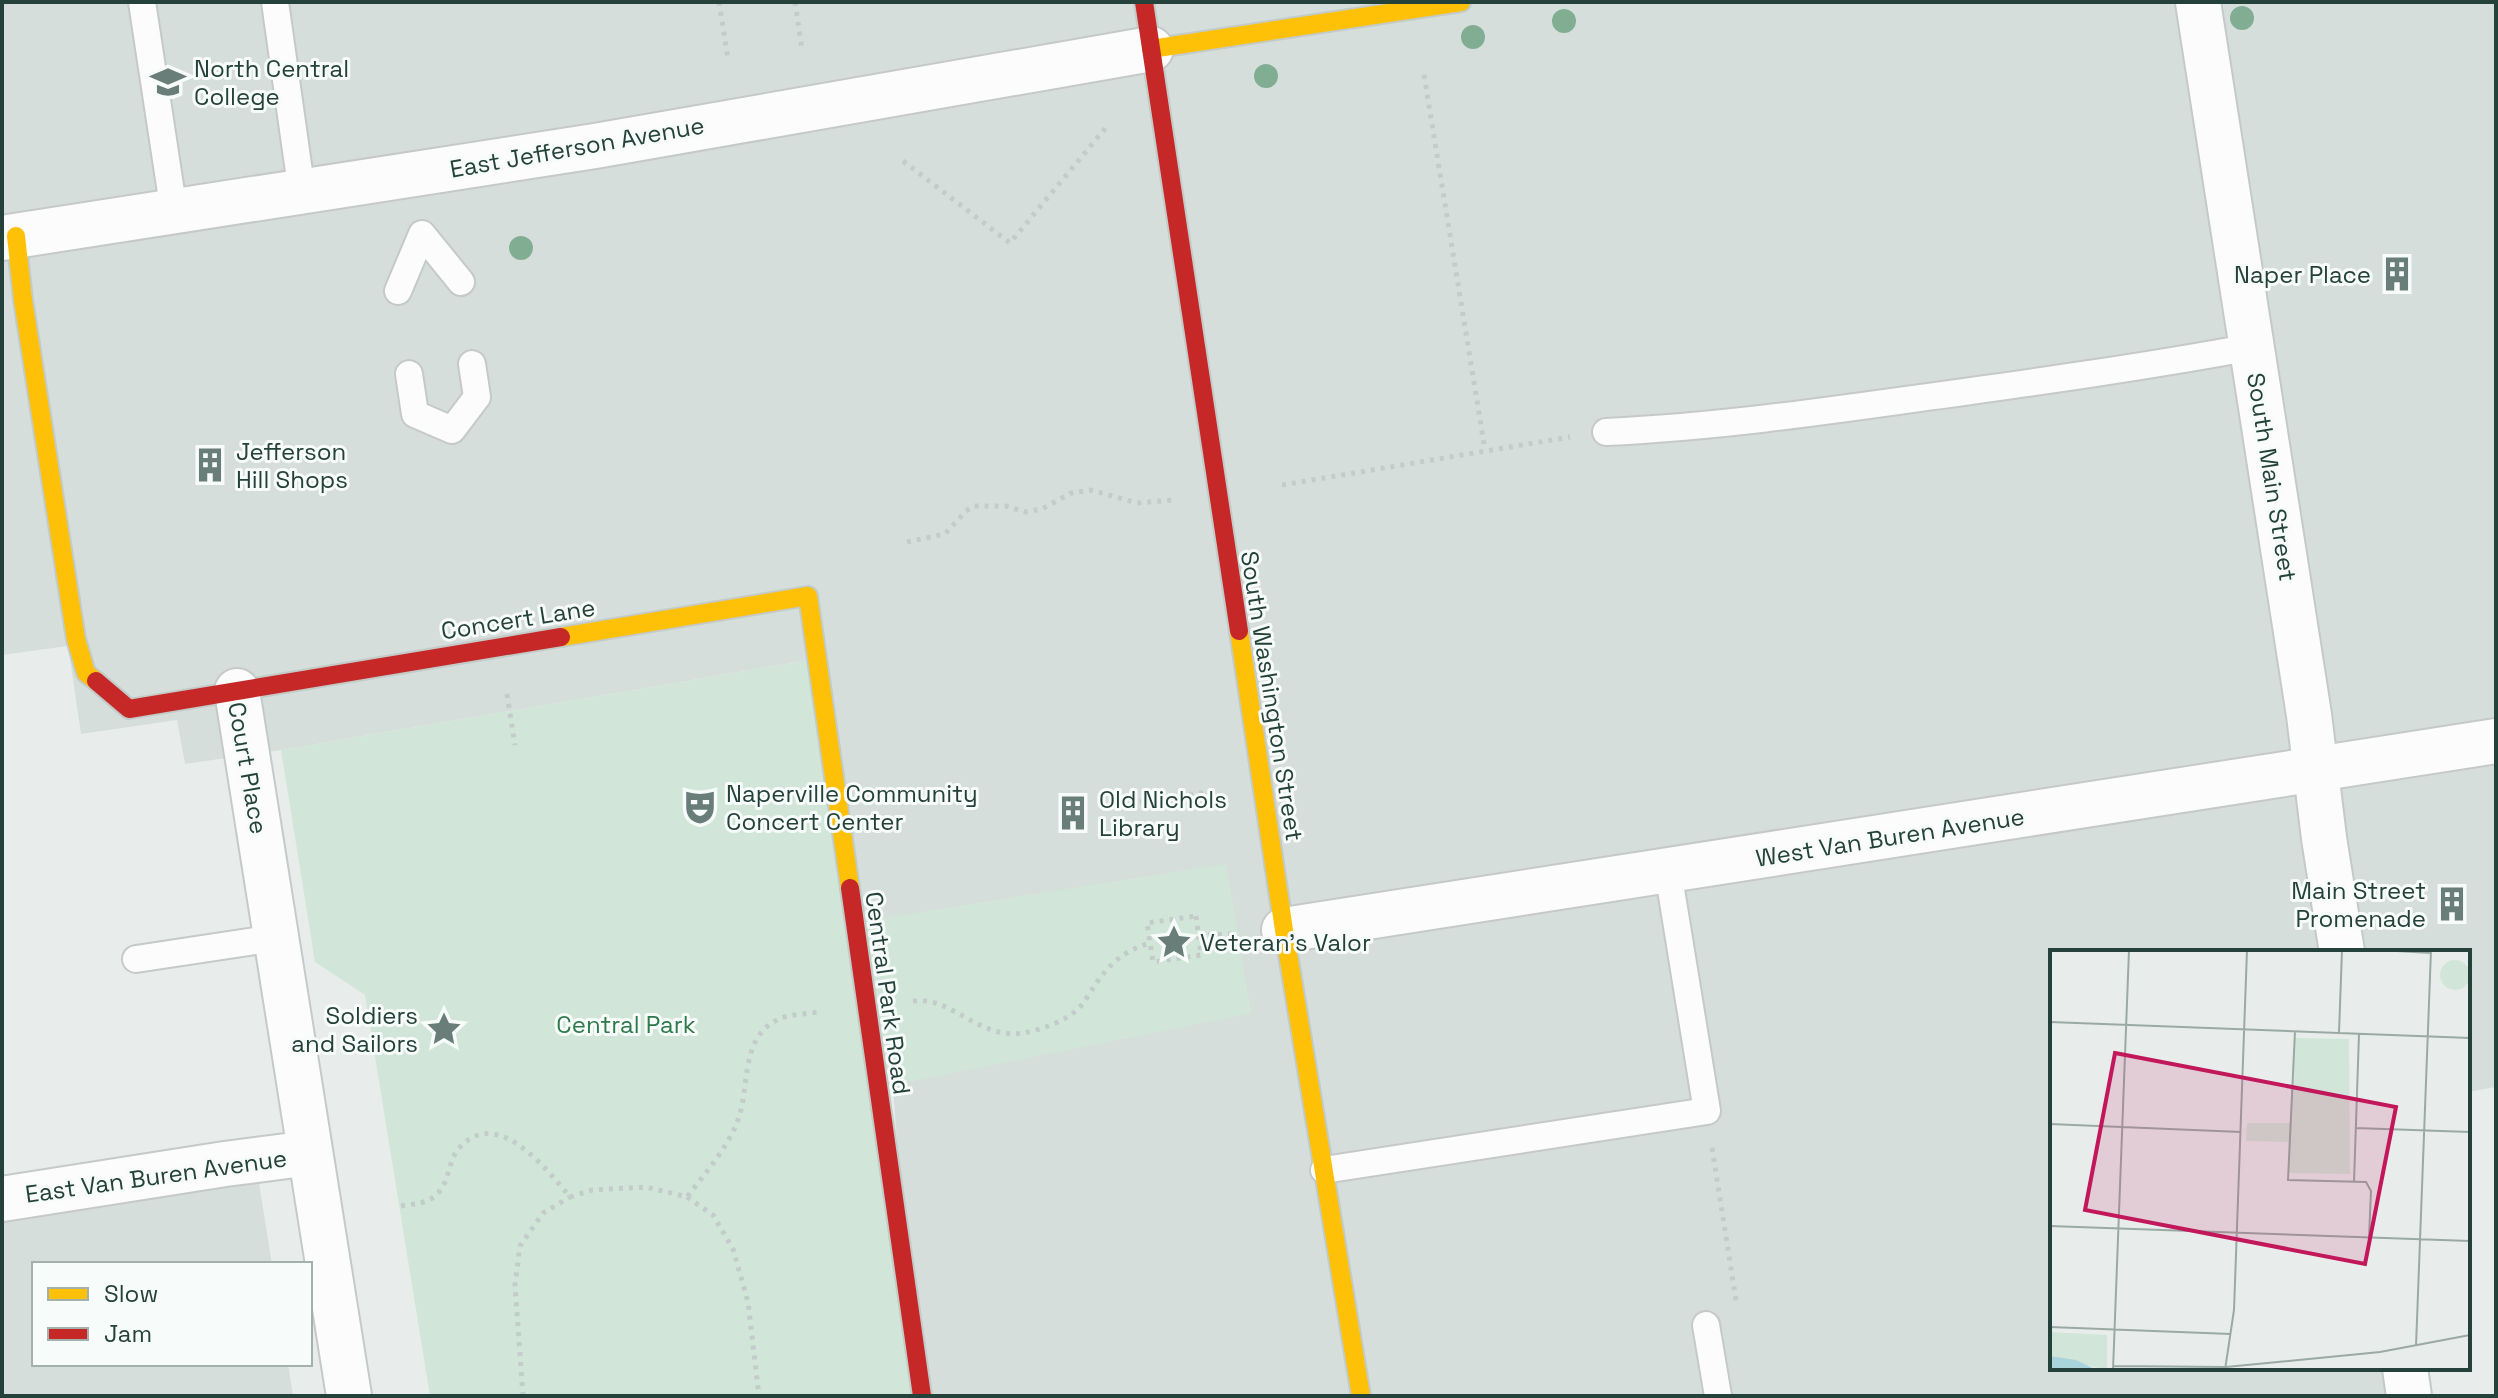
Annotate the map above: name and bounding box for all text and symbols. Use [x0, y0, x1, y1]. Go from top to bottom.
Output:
place label: North Central College [194, 53, 349, 112]
school or university icon: North Central College [149, 63, 187, 101]
street label: East Jefferson Avenue [447, 109, 707, 185]
building icon: Naper Place [2378, 255, 2416, 293]
place label: Naper Place [2234, 259, 2371, 290]
street label: South Main Street [2240, 370, 2304, 584]
place label: Jefferson Hill Shops [236, 436, 348, 495]
building icon: Jefferson Hill Shops [191, 446, 229, 484]
street label: South Washington Street [1234, 549, 1310, 843]
street label: Concert Lane [439, 592, 597, 646]
street label: Court Place [221, 700, 275, 836]
place label: Naperville Community Concert Center [726, 778, 978, 837]
place label: Old Nichols Library [1099, 784, 1227, 843]
theatre icon: Naperville Community Concert Center [681, 788, 719, 826]
building icon: Old Nichols Library [1054, 794, 1092, 832]
street label: West Van Buren Avenue [1753, 800, 2027, 874]
place label: Main Street Promenade [2291, 875, 2426, 934]
building icon: Main Street Promenade [2433, 885, 2471, 923]
street label: Central Park Road [858, 890, 918, 1096]
place icon: Veteran's Valor [1155, 923, 1193, 961]
place label: Veteran's Valor [1200, 927, 1371, 958]
inset map [2050, 950, 2470, 1370]
place label: Soldiers and Sailors [291, 1000, 418, 1059]
park label: Central Park [556, 1009, 696, 1040]
place icon: Soldiers and Sailors [425, 1010, 463, 1048]
street label: East Van Buren Avenue [23, 1142, 289, 1210]
legend [32, 1262, 312, 1366]
text: Slow [104, 1278, 158, 1309]
text: Jam [104, 1318, 152, 1349]

